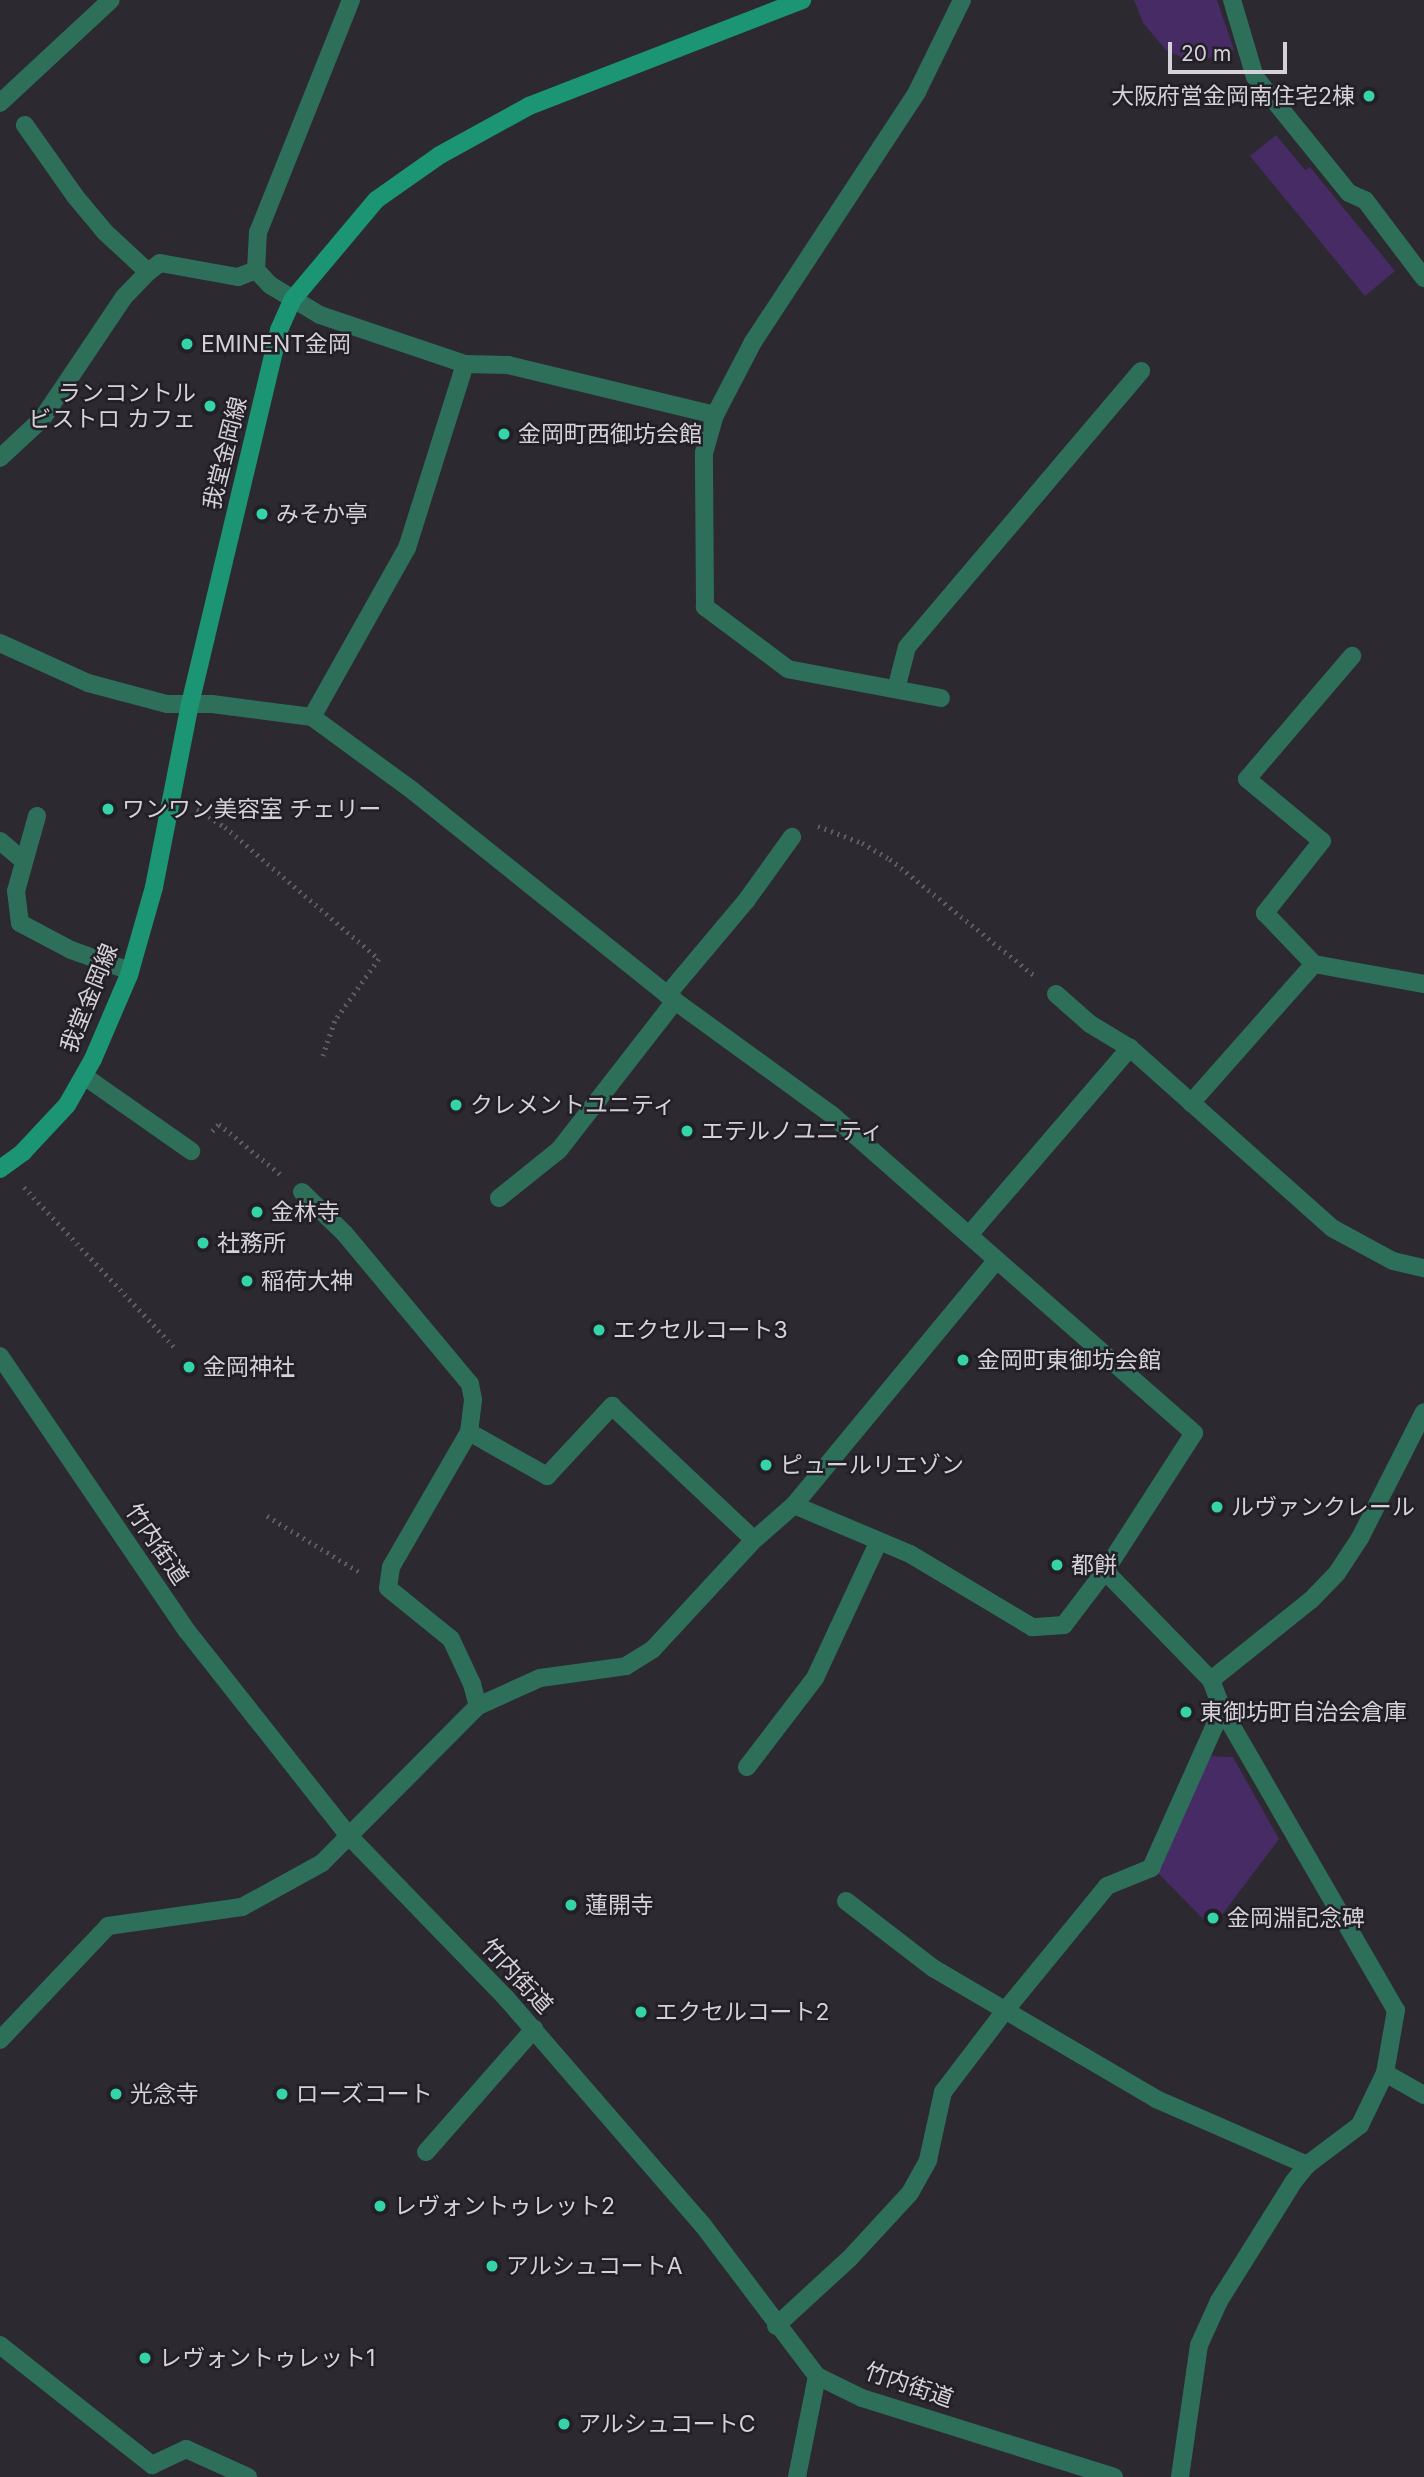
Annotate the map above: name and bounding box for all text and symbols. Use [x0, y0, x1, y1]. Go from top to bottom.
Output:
scale bar [1172, 28, 1291, 72]
text: 20 m [1181, 41, 1231, 66]
place label: 大阪府営金岡南住宅2棟 [1111, 82, 1355, 110]
marker: 大阪府営金岡南住宅2棟 [1361, 88, 1377, 104]
place label: EMINENT金岡 [201, 330, 351, 358]
marker: EMINENT金岡 [179, 336, 195, 352]
place label: ランコントル ビストロ カフェ [29, 379, 196, 433]
street label: 我堂金岡線 [198, 394, 252, 512]
marker: ランコントル ビストロ カフェ [202, 398, 218, 414]
place label: 金岡町西御坊会館 [518, 420, 702, 448]
marker: 金岡町西御坊会館 [496, 426, 512, 442]
place label: みそか亭 [276, 500, 368, 528]
marker: みそか亭 [254, 506, 270, 522]
place label: ワンワン美容室 チェリー [122, 795, 381, 823]
marker: ワンワン美容室 チェリー [100, 801, 116, 817]
street label: 我堂金岡線 [55, 940, 123, 1056]
place label: クレメントユニティ [470, 1091, 677, 1119]
marker: クレメントユニティ [448, 1097, 464, 1113]
place label: エテルノユニティ [701, 1117, 885, 1145]
marker: エテルノユニティ [679, 1123, 695, 1139]
place label: 金林寺 [271, 1198, 340, 1226]
marker: 金林寺 [249, 1204, 265, 1220]
place label: 社務所 [217, 1229, 286, 1257]
marker: 社務所 [195, 1235, 211, 1251]
place label: 稲荷大神 [261, 1267, 353, 1295]
marker: 稲荷大神 [239, 1273, 255, 1289]
place label: エクセルコート3 [613, 1316, 788, 1344]
marker: エクセルコート3 [591, 1322, 607, 1338]
place label: 金岡町東御坊会館 [977, 1346, 1161, 1374]
marker: 金岡町東御坊会館 [955, 1352, 971, 1368]
place label: 金岡神社 [203, 1353, 295, 1381]
marker: 金岡神社 [181, 1359, 197, 1375]
place label: ピュールリエゾン [780, 1451, 964, 1479]
marker: ピュールリエゾン [758, 1457, 774, 1473]
place label: ルヴァンクレール [1231, 1493, 1415, 1521]
street label: 竹内街道 [120, 1498, 194, 1590]
marker: ルヴァンクレール [1209, 1499, 1225, 1515]
place label: 都餅 [1071, 1551, 1117, 1579]
marker: 都餅 [1049, 1557, 1065, 1573]
place label: 東御坊町自治会倉庫 [1200, 1698, 1407, 1726]
marker: 東御坊町自治会倉庫 [1178, 1704, 1194, 1720]
place label: 蓮開寺 [585, 1891, 654, 1919]
marker: 蓮開寺 [563, 1897, 579, 1913]
place label: 金岡淵記念碑 [1227, 1904, 1365, 1932]
marker: 金岡淵記念碑 [1205, 1910, 1221, 1926]
street label: 竹内街道 [476, 1933, 558, 2019]
place label: エクセルコート2 [655, 1998, 830, 2026]
marker: エクセルコート2 [633, 2004, 649, 2020]
place label: 光念寺 [130, 2080, 199, 2108]
place label: ローズコート [296, 2080, 434, 2108]
marker: 光念寺 [108, 2086, 124, 2102]
marker: ローズコート [274, 2086, 290, 2102]
place label: レヴォントゥレット2 [394, 2192, 615, 2220]
marker: レヴォントゥレット2 [372, 2198, 388, 2214]
place label: アルシュコートA [506, 2252, 683, 2280]
marker: アルシュコートA [484, 2258, 500, 2274]
place label: レヴォントゥレット1 [159, 2344, 375, 2372]
marker: レヴォントゥレット1 [137, 2350, 153, 2366]
street label: 竹内街道 [861, 2357, 957, 2413]
place label: アルシュコートC [578, 2410, 756, 2438]
marker: アルシュコートC [556, 2416, 572, 2432]

